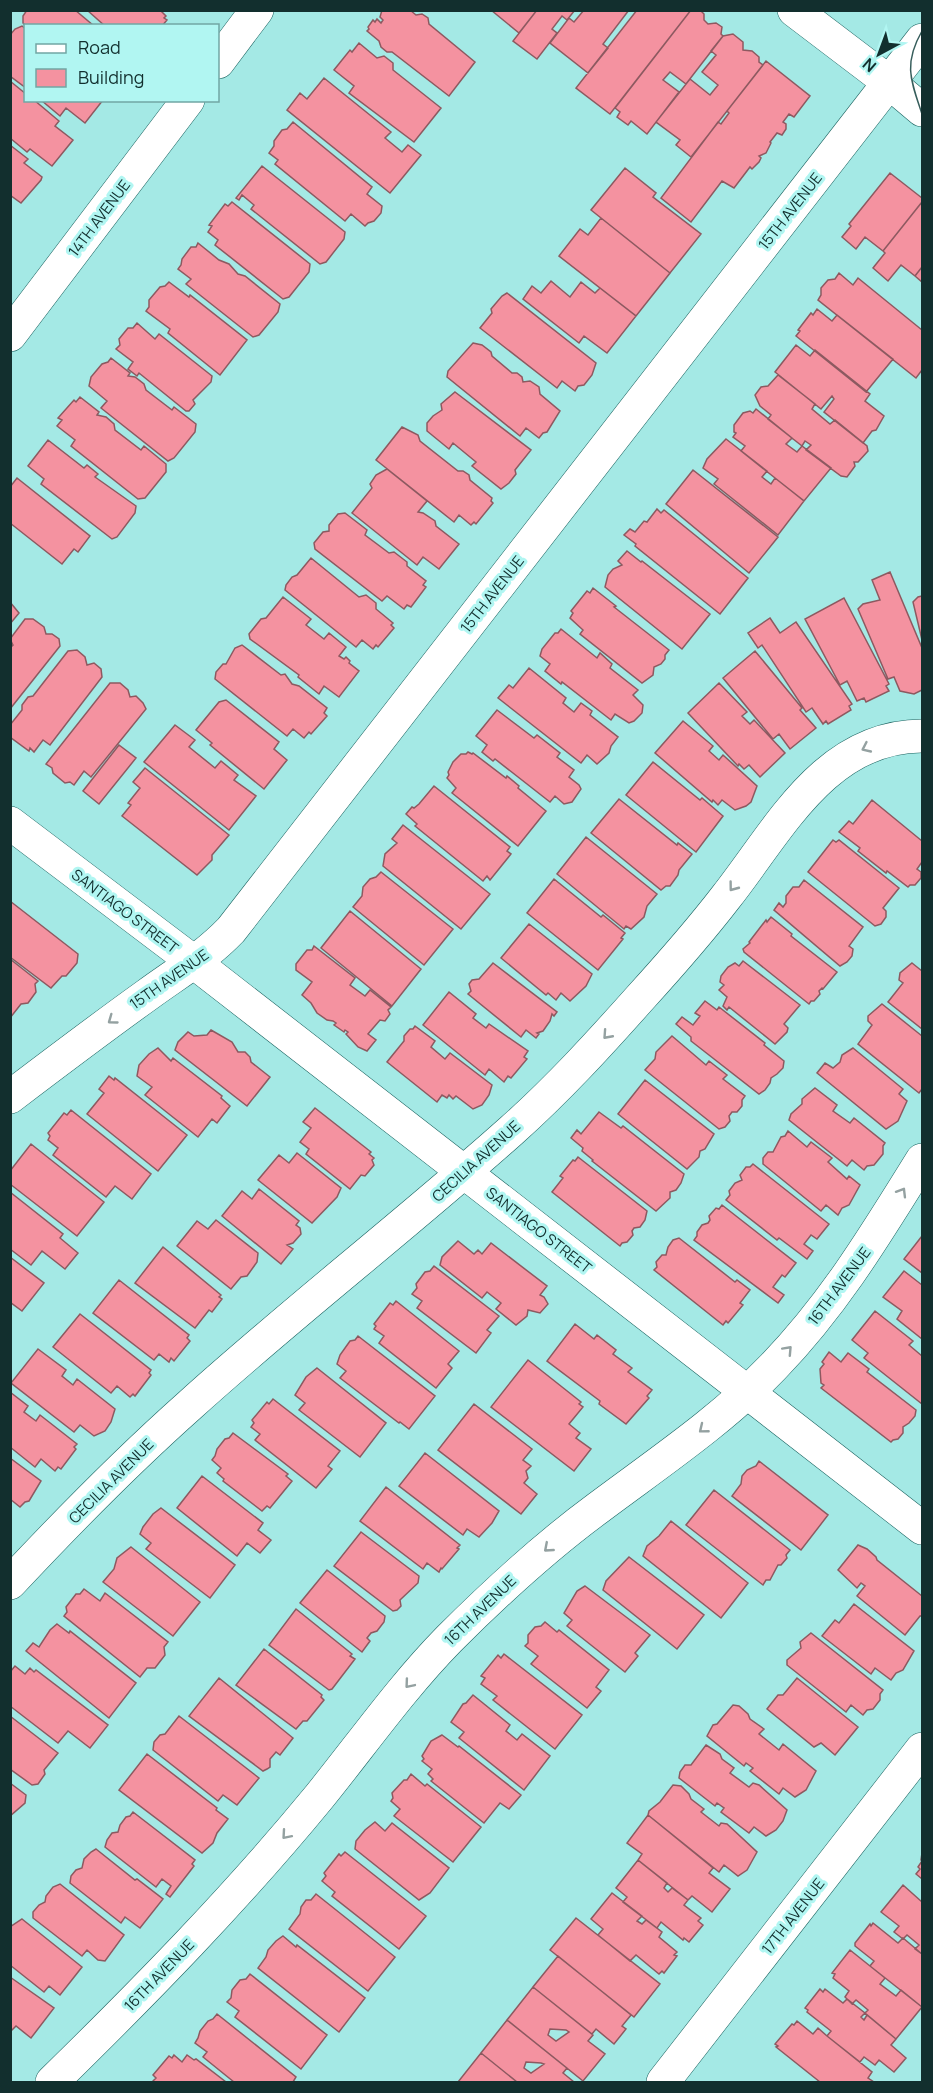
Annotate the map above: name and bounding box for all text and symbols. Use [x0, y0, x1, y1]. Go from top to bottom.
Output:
legend [24, 24, 219, 102]
north arrow [849, 24, 909, 84]
text: Road [78, 35, 121, 59]
text: N [858, 53, 881, 77]
text: Building [78, 65, 144, 89]
street label: 15TH AVENUE [753, 168, 827, 254]
street label: 14TH AVENUE [63, 175, 135, 261]
street label: 15TH AVENUE [455, 551, 529, 637]
one-way arrow [861, 740, 872, 752]
street label: SANTIAGO STREET [67, 864, 183, 958]
one-way arrow [730, 881, 741, 892]
street label: 15TH AVENUE [125, 944, 213, 1014]
one-way arrow [108, 1013, 119, 1024]
one-way arrow [603, 1029, 614, 1039]
street label: CECILIA AVENUE [427, 1116, 525, 1206]
street label: SANTIAGO STREET [482, 1182, 596, 1278]
one-way arrow [895, 1188, 907, 1198]
street label: 16TH AVENUE [803, 1243, 875, 1329]
one-way arrow [781, 1346, 792, 1357]
one-way arrow [698, 1422, 709, 1433]
street label: CECILIA AVENUE [64, 1434, 158, 1528]
one-way arrow [544, 1540, 555, 1551]
street label: 16TH AVENUE [439, 1570, 521, 1650]
one-way arrow [405, 1677, 416, 1688]
one-way arrow [282, 1828, 293, 1839]
street label: 17TH AVENUE [757, 1874, 829, 1958]
street label: 16TH AVENUE [119, 1934, 199, 2016]

